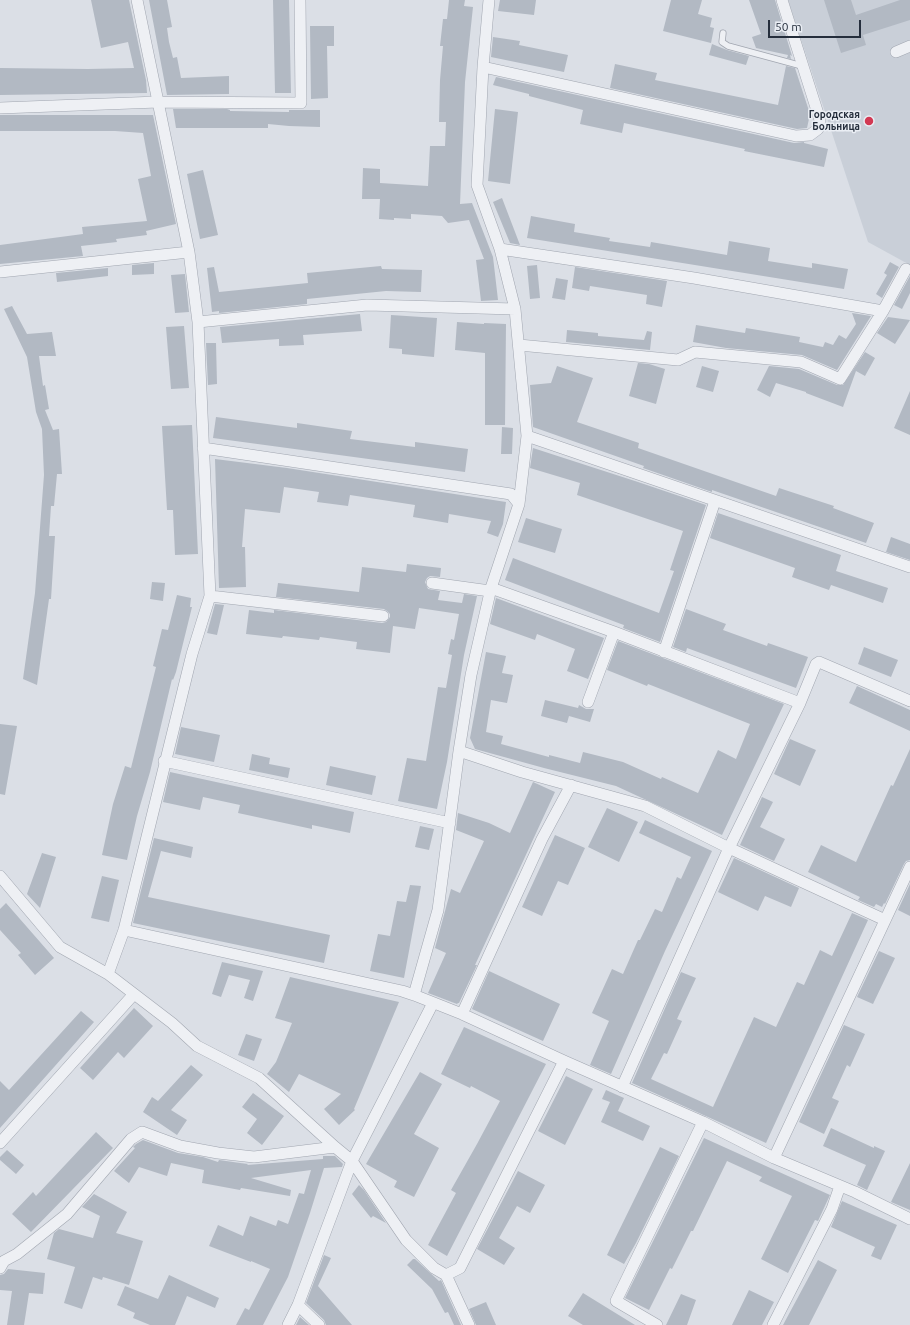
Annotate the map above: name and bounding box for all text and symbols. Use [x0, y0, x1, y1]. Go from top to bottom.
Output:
scale bar [770, 12, 863, 38]
text: 50 m [775, 20, 802, 33]
place label: Городская Больница [809, 109, 860, 132]
marker: Городская Больница [863, 115, 875, 127]

